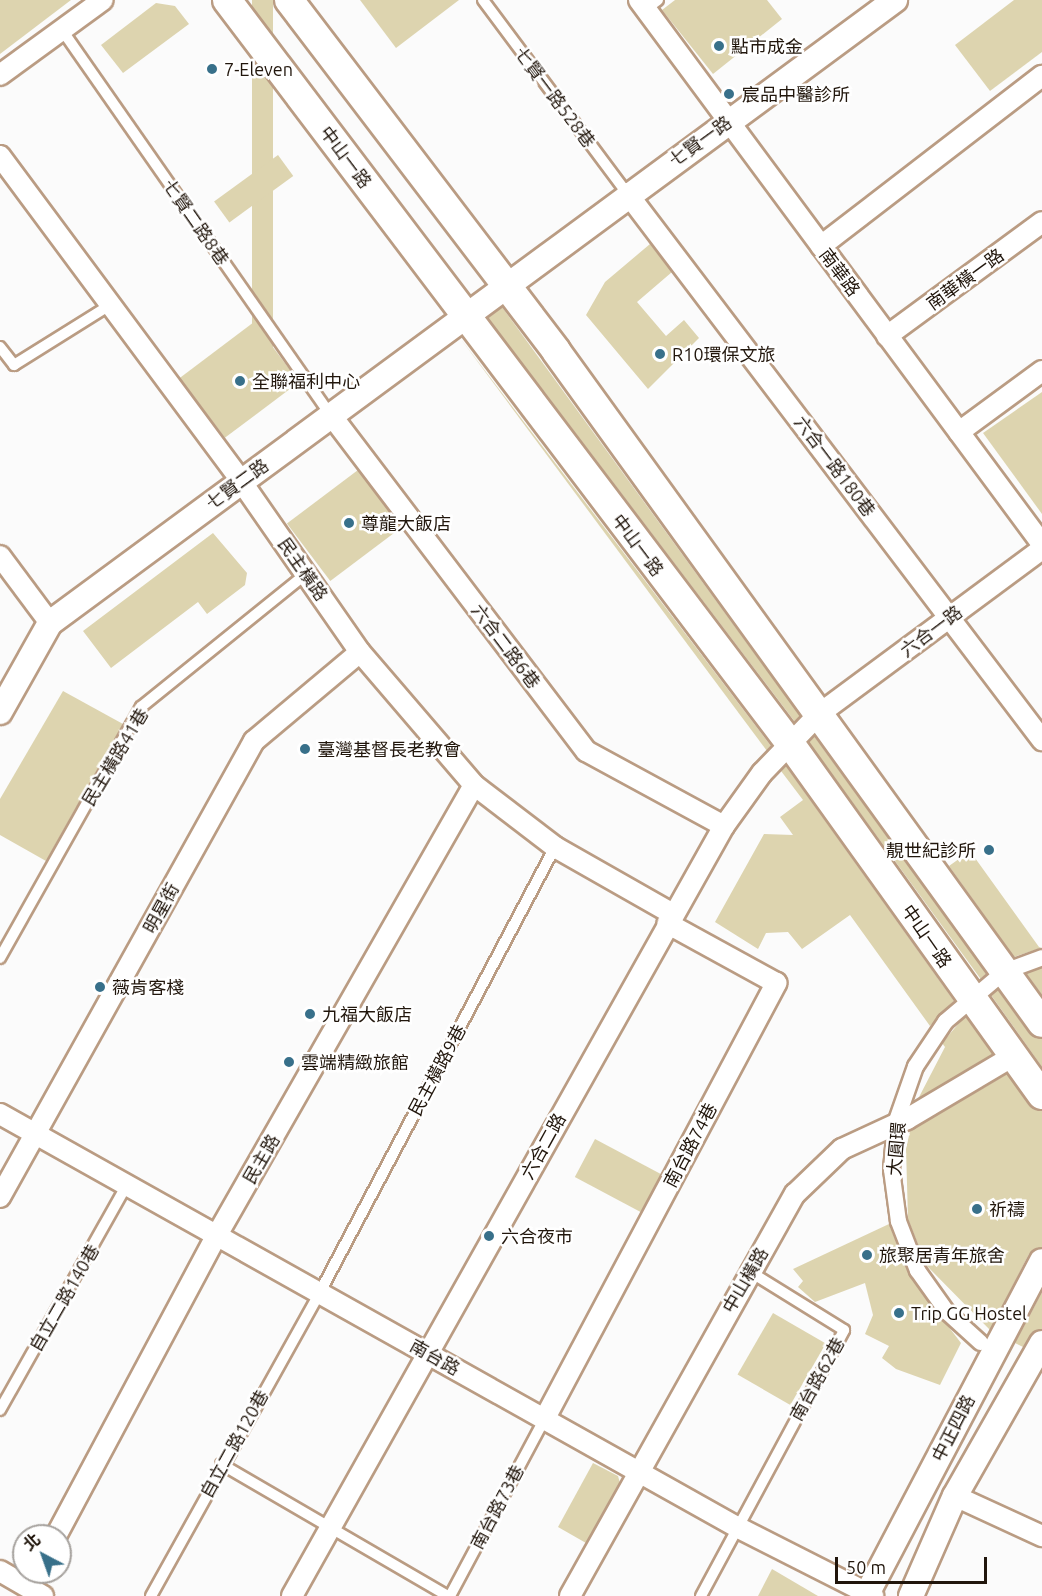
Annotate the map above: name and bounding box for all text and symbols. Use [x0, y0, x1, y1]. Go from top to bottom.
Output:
place label: 點市成金 [731, 35, 803, 57]
marker: 點市成金 [712, 39, 726, 53]
street label: 七賢一路528巷 [510, 42, 600, 152]
place label: 7-Eleven [224, 58, 293, 80]
marker: 7-Eleven [205, 62, 219, 76]
place label: 宸品中醫診所 [742, 83, 850, 105]
marker: 宸品中醫診所 [720, 85, 738, 103]
street label: 七賢一路 [665, 111, 735, 171]
street label: 中山一路 [316, 122, 376, 192]
street label: 七賢二路8巷 [158, 175, 234, 269]
street label: 南華路 [815, 244, 865, 300]
street label: 南華橫一路 [922, 244, 1008, 314]
place label: R10環保文旅 [672, 343, 776, 365]
marker: R10環保文旅 [653, 347, 667, 361]
place label: 全聯福利中心 [252, 370, 360, 392]
marker: 全聯福利中心 [233, 374, 247, 388]
street label: 六合一路180巷 [790, 411, 880, 521]
street label: 七賢二路 [202, 454, 272, 514]
street label: 中山一路 [608, 510, 668, 580]
place label: 尊龍大飯店 [361, 512, 451, 534]
marker: 尊龍大飯店 [342, 516, 356, 530]
street label: 民主橫路 [274, 533, 332, 605]
street label: 六合二路6巷 [467, 600, 545, 692]
street label: 六合一路 [896, 601, 966, 661]
street label: 民主橫路41巷 [77, 704, 153, 810]
place label: 臺灣基督長老教會 [317, 738, 461, 760]
marker: 臺灣基督長老教會 [298, 742, 312, 756]
place label: 靚世紀診所 [886, 839, 976, 861]
marker: 靚世紀診所 [980, 841, 998, 859]
street label: 明星街 [138, 879, 184, 937]
street label: 中山一路 [898, 900, 956, 972]
place label: 薇肯客棧 [112, 976, 184, 998]
marker: 薇肯客棧 [93, 980, 107, 994]
place label: 九福大飯店 [322, 1003, 412, 1025]
marker: 九福大飯店 [303, 1007, 317, 1021]
street label: 民主橫路9巷 [404, 1021, 470, 1119]
place label: 雲端精緻旅館 [301, 1051, 409, 1073]
marker: 雲端精緻旅館 [282, 1055, 296, 1069]
street label: 南台路74巷 [659, 1099, 721, 1191]
street label: 六合二路 [516, 1109, 570, 1183]
street label: 大圓環 [883, 1121, 909, 1177]
street label: 民主路 [238, 1130, 284, 1188]
place label: 祈禱 [989, 1198, 1025, 1220]
marker: 祈禱 [970, 1202, 984, 1216]
place label: 六合夜市 [501, 1225, 573, 1247]
marker: 六合夜市 [482, 1229, 496, 1243]
street label: 自立二路140巷 [25, 1240, 103, 1356]
street label: 中山橫路 [718, 1243, 772, 1317]
place label: 旅聚居青年旅舍 [879, 1244, 1005, 1266]
marker: 旅聚居青年旅舍 [860, 1248, 874, 1262]
place label: Trip GG Hostel [911, 1302, 1027, 1324]
marker: Trip GG Hostel [892, 1306, 906, 1320]
street label: 南台路62巷 [785, 1333, 849, 1425]
street label: 南台路 [406, 1334, 464, 1380]
street label: 自立二路120巷 [195, 1386, 273, 1502]
street label: 中正四路 [927, 1391, 979, 1465]
street label: 南台路73巷 [466, 1461, 528, 1553]
north arrow [12, 1524, 72, 1584]
text: 北 [20, 1530, 43, 1554]
scale bar [838, 1545, 990, 1583]
text: 50 m [846, 1557, 886, 1577]

